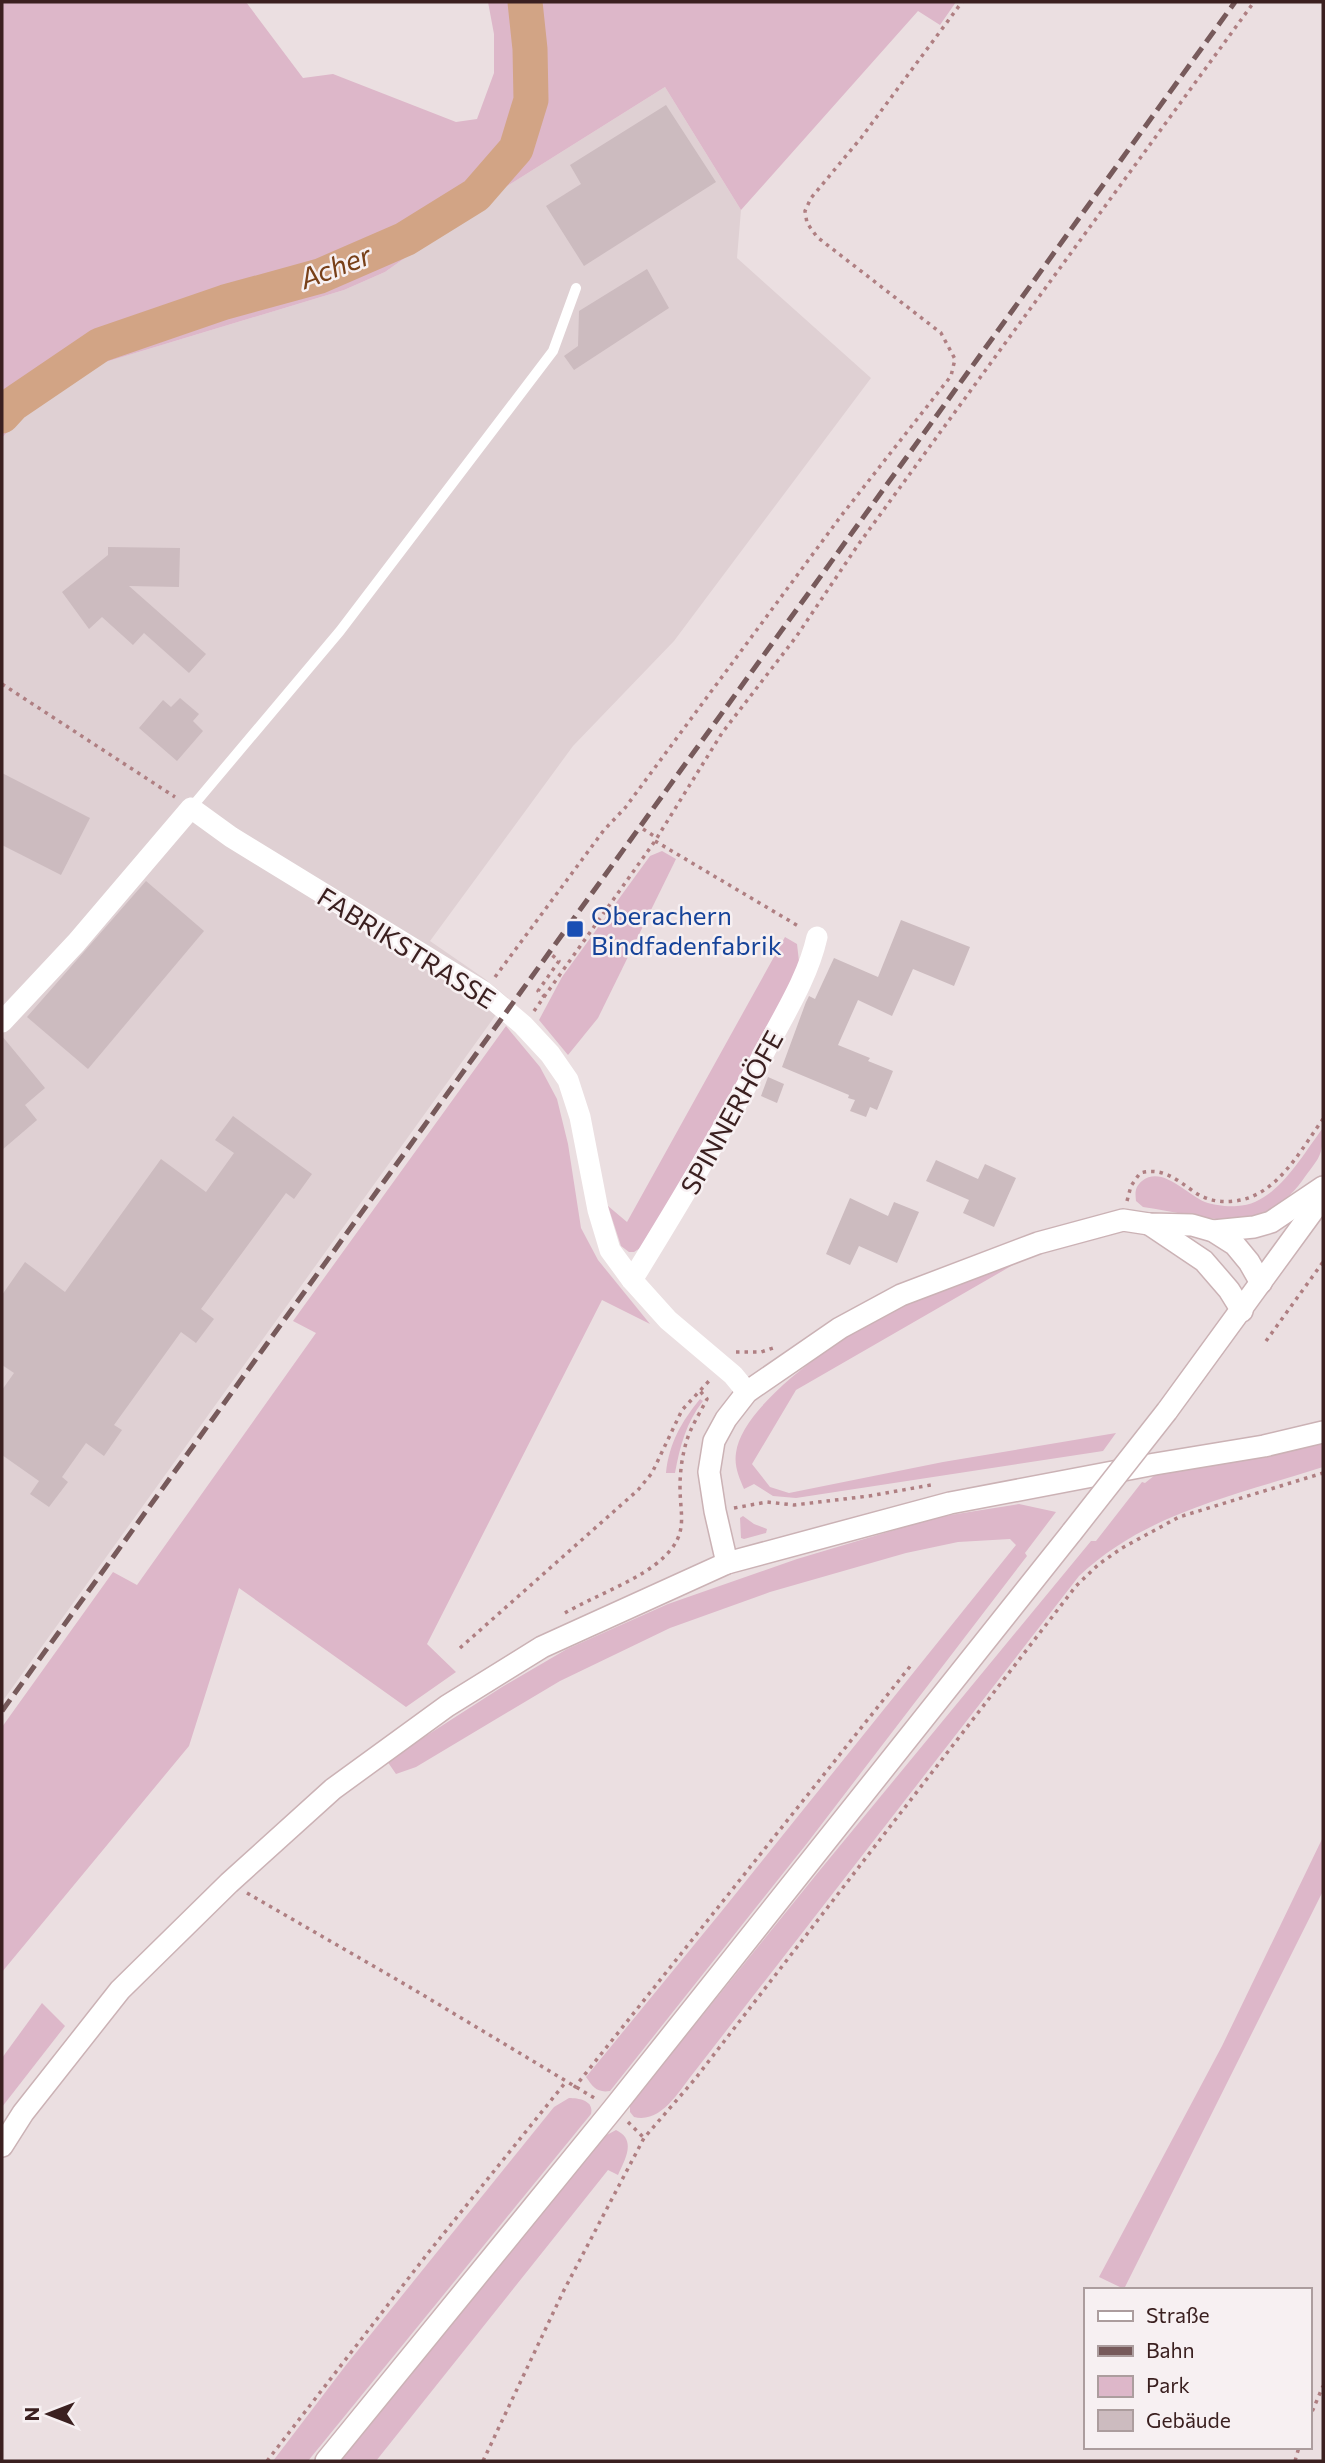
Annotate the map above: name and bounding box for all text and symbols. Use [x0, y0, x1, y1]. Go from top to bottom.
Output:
water label: Acher [293, 237, 376, 295]
street label: FABRIKSTRASSE [312, 880, 502, 1014]
place label: Oberachern Bindfadenfabrik [591, 899, 782, 960]
marker: Oberachern Bindfadenfabrik [565, 919, 585, 939]
street label: SPINNERHÖFE [673, 1025, 789, 1199]
legend [1084, 2288, 1311, 2449]
text: Straße [1146, 2302, 1210, 2327]
text: Bahn [1146, 2337, 1195, 2362]
text: Park [1146, 2372, 1190, 2397]
north arrow [14, 2379, 84, 2449]
text: N [20, 2407, 43, 2421]
text: Gebäude [1146, 2407, 1231, 2432]

